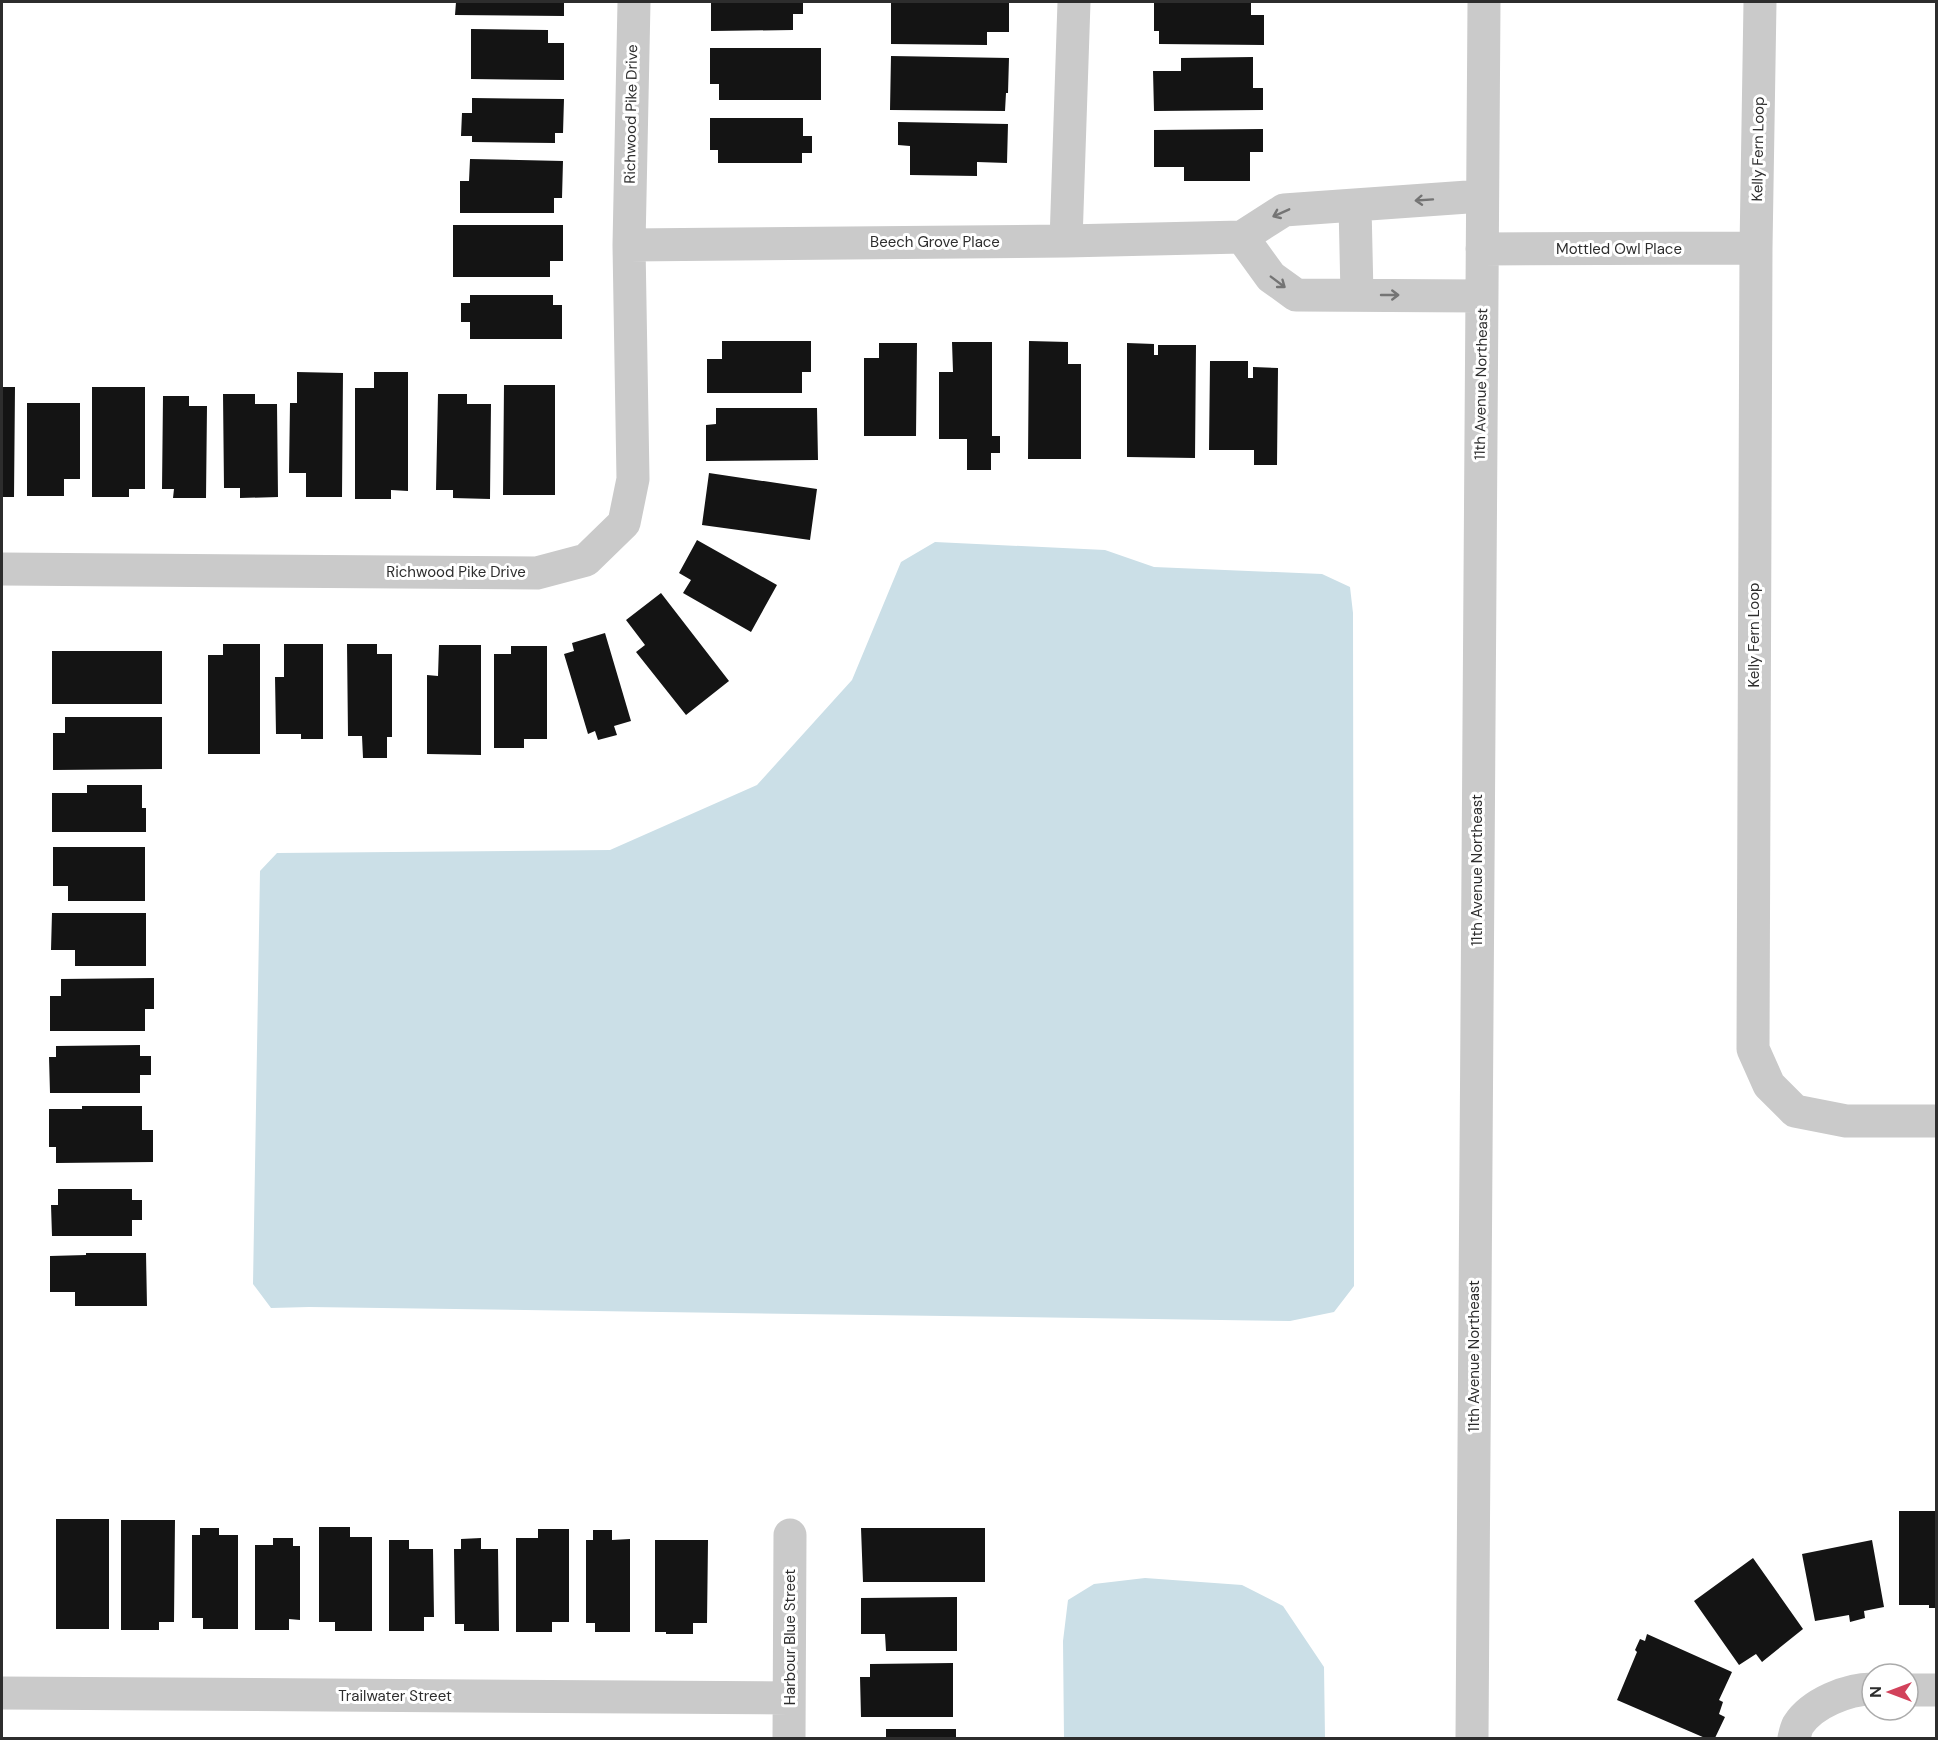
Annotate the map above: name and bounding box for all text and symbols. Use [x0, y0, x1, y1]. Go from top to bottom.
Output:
street label: Richwood Pike Drive [620, 44, 642, 184]
street label: Kelly Fern Loop [1747, 96, 1769, 202]
one-way arrow [1415, 195, 1434, 206]
one-way arrow [1273, 208, 1291, 219]
street label: Beech Grove Place [870, 232, 1000, 252]
street label: Mottled Owl Place [1556, 239, 1682, 259]
one-way arrow [1270, 275, 1286, 288]
one-way arrow [1379, 289, 1399, 301]
street label: 11th Avenue Northeast [1470, 308, 1492, 460]
street label: Richwood Pike Drive [386, 562, 526, 582]
street label: Kelly Fern Loop [1744, 583, 1764, 687]
street label: 11th Avenue Northeast [1467, 794, 1487, 946]
street label: 11th Avenue Northeast [1464, 1280, 1484, 1432]
street label: Harbour Blue Street [780, 1569, 800, 1705]
north arrow [1860, 1662, 1920, 1722]
street label: Trailwater Street [338, 1686, 452, 1706]
text: N [1865, 1686, 1886, 1698]

